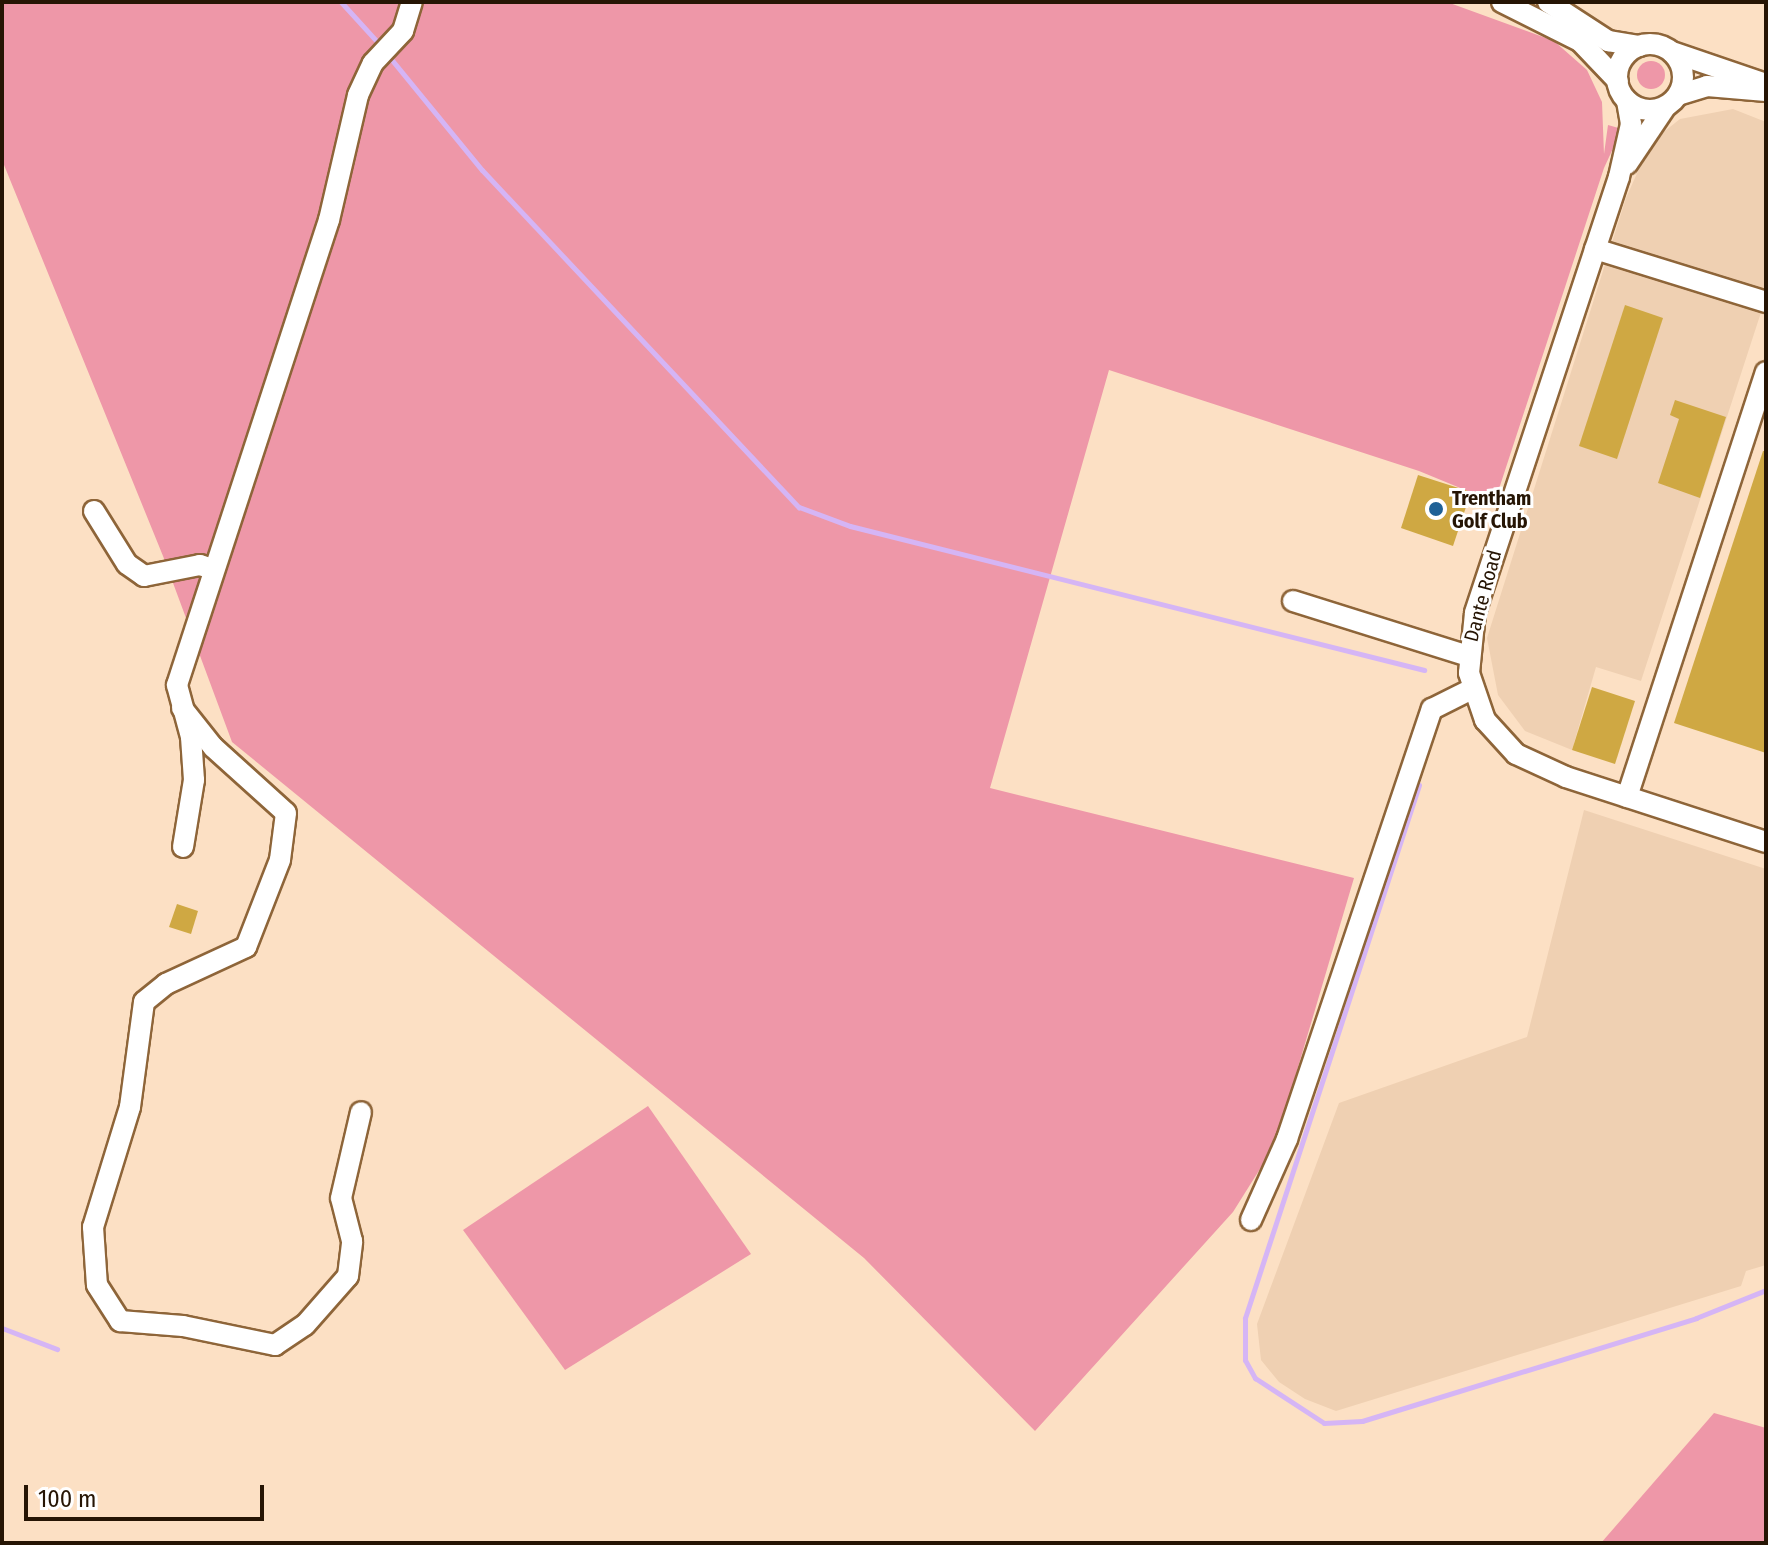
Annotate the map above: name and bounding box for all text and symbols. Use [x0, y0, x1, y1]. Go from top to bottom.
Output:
place label: Trentham Golf Club [1452, 486, 1531, 533]
marker: Trentham Golf Club [1427, 500, 1445, 518]
street label: Dante Road [1459, 547, 1507, 645]
scale bar [28, 1469, 268, 1519]
text: 100 m [38, 1485, 96, 1513]

